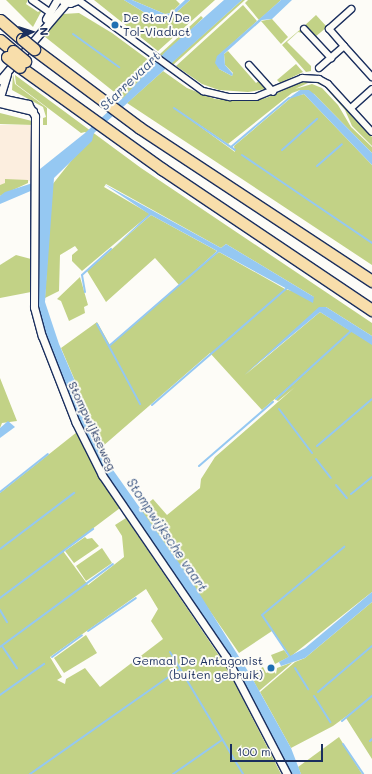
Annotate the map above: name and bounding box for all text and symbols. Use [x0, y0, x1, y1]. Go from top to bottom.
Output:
place label: De Star/De Tol-Viaduct [123, 11, 190, 39]
north arrow [12, 12, 52, 52]
marker: De Star/De Tol-Viaduct [110, 20, 120, 30]
text: N [37, 27, 52, 36]
water label: Starrevaart [97, 48, 163, 114]
street label: Stompwijkseweg [65, 379, 119, 473]
water label: Stompwijksche vaart [123, 475, 211, 595]
place label: Gemaal De Antagonist (buiten gebruik) [133, 654, 263, 682]
marker: Gemaal De Antagonist (buiten gebruik) [266, 663, 276, 673]
scale bar [232, 736, 325, 762]
text: 100 m [237, 743, 271, 759]

